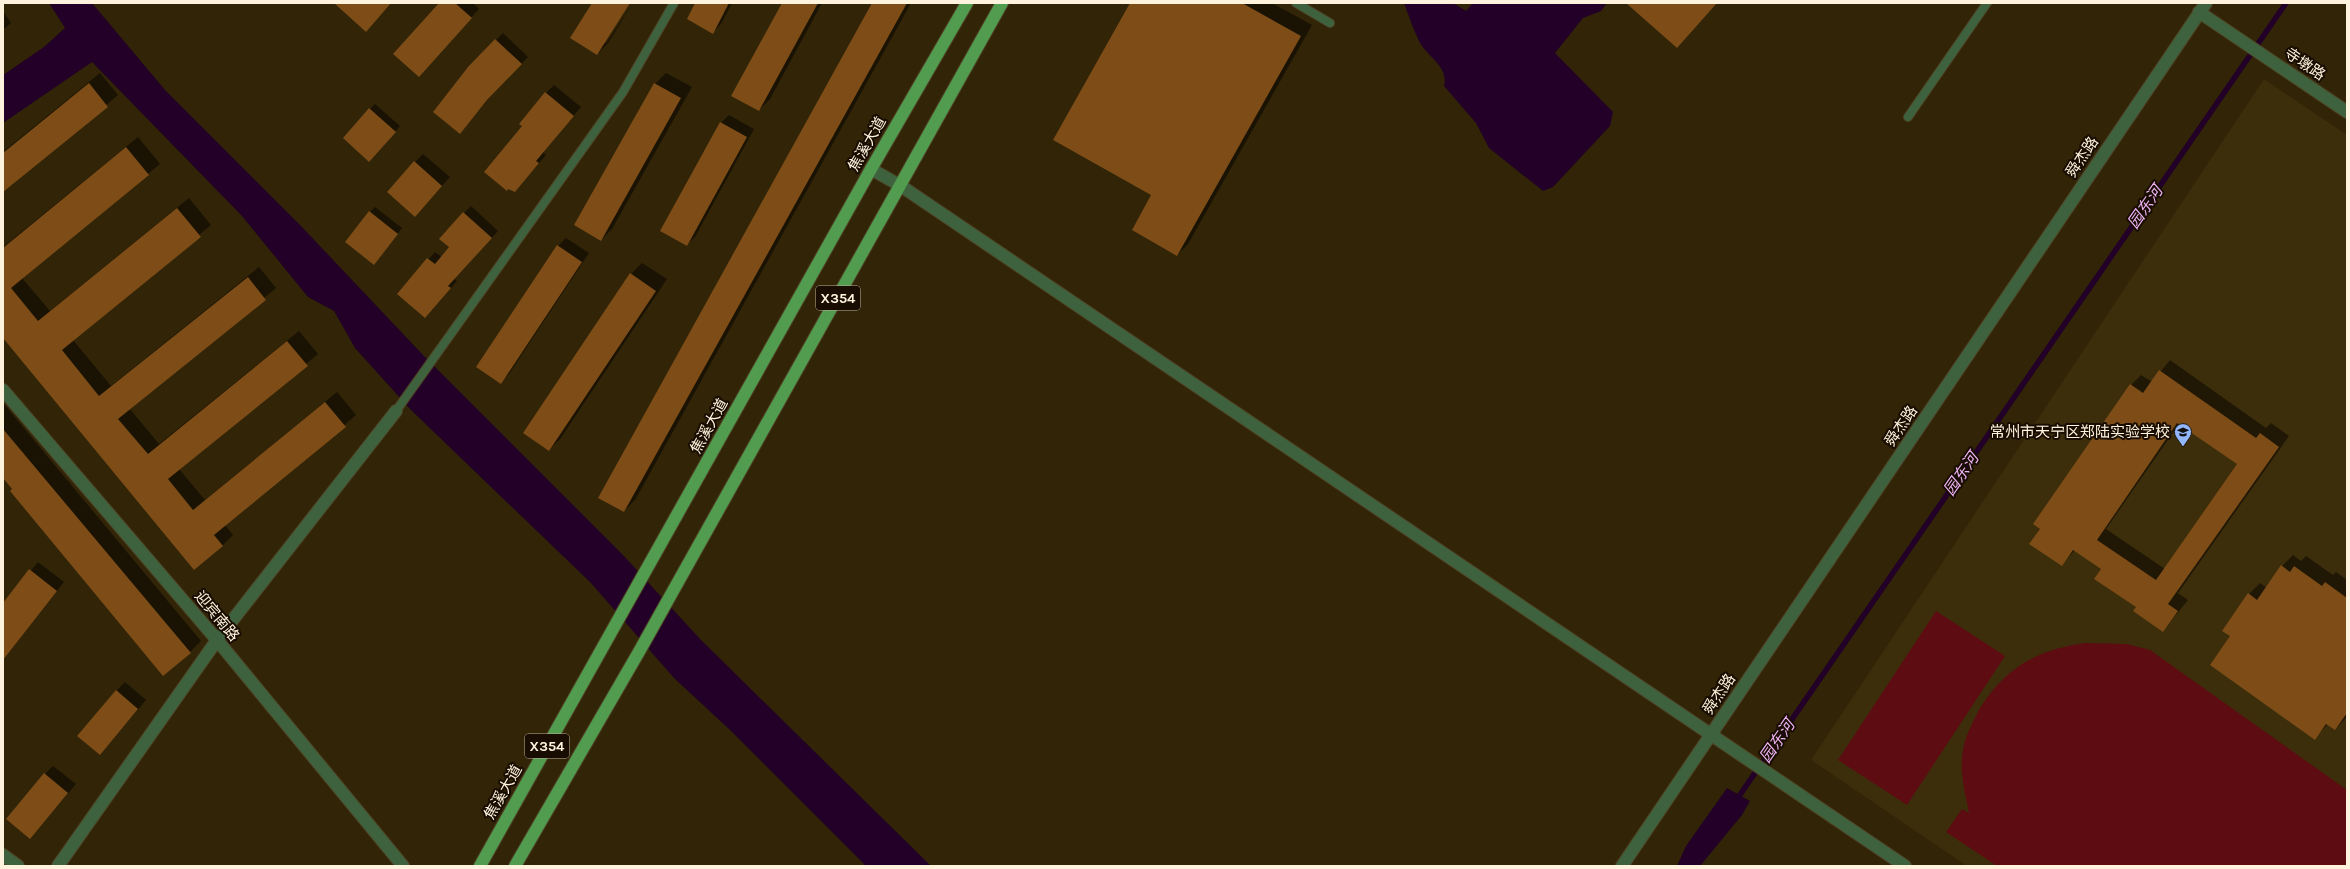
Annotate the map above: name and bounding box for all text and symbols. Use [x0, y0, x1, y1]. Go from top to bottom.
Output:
street label: 寺墩路 [2281, 44, 2329, 84]
street label: 焦溪大道 [844, 114, 890, 174]
street label: 舜杰路 [2062, 133, 2102, 181]
water label: 园东河 [2123, 179, 2168, 232]
road number: X354 [816, 286, 860, 310]
street label: 焦溪大道 [687, 395, 731, 457]
street label: 舜杰路 [1881, 402, 1921, 450]
school or university icon: 常州市天宁区郑陆实验学校 [2173, 422, 2193, 447]
place label: 常州市天宁区郑陆实验学校 [1990, 423, 2170, 441]
water label: 园东河 [1939, 446, 1984, 499]
street label: 迎宾南路 [191, 587, 243, 645]
street label: 舜杰路 [1699, 670, 1739, 718]
water label: 园东河 [1755, 713, 1800, 766]
road number: X354 [525, 734, 569, 758]
street label: 焦溪大道 [480, 762, 526, 822]

